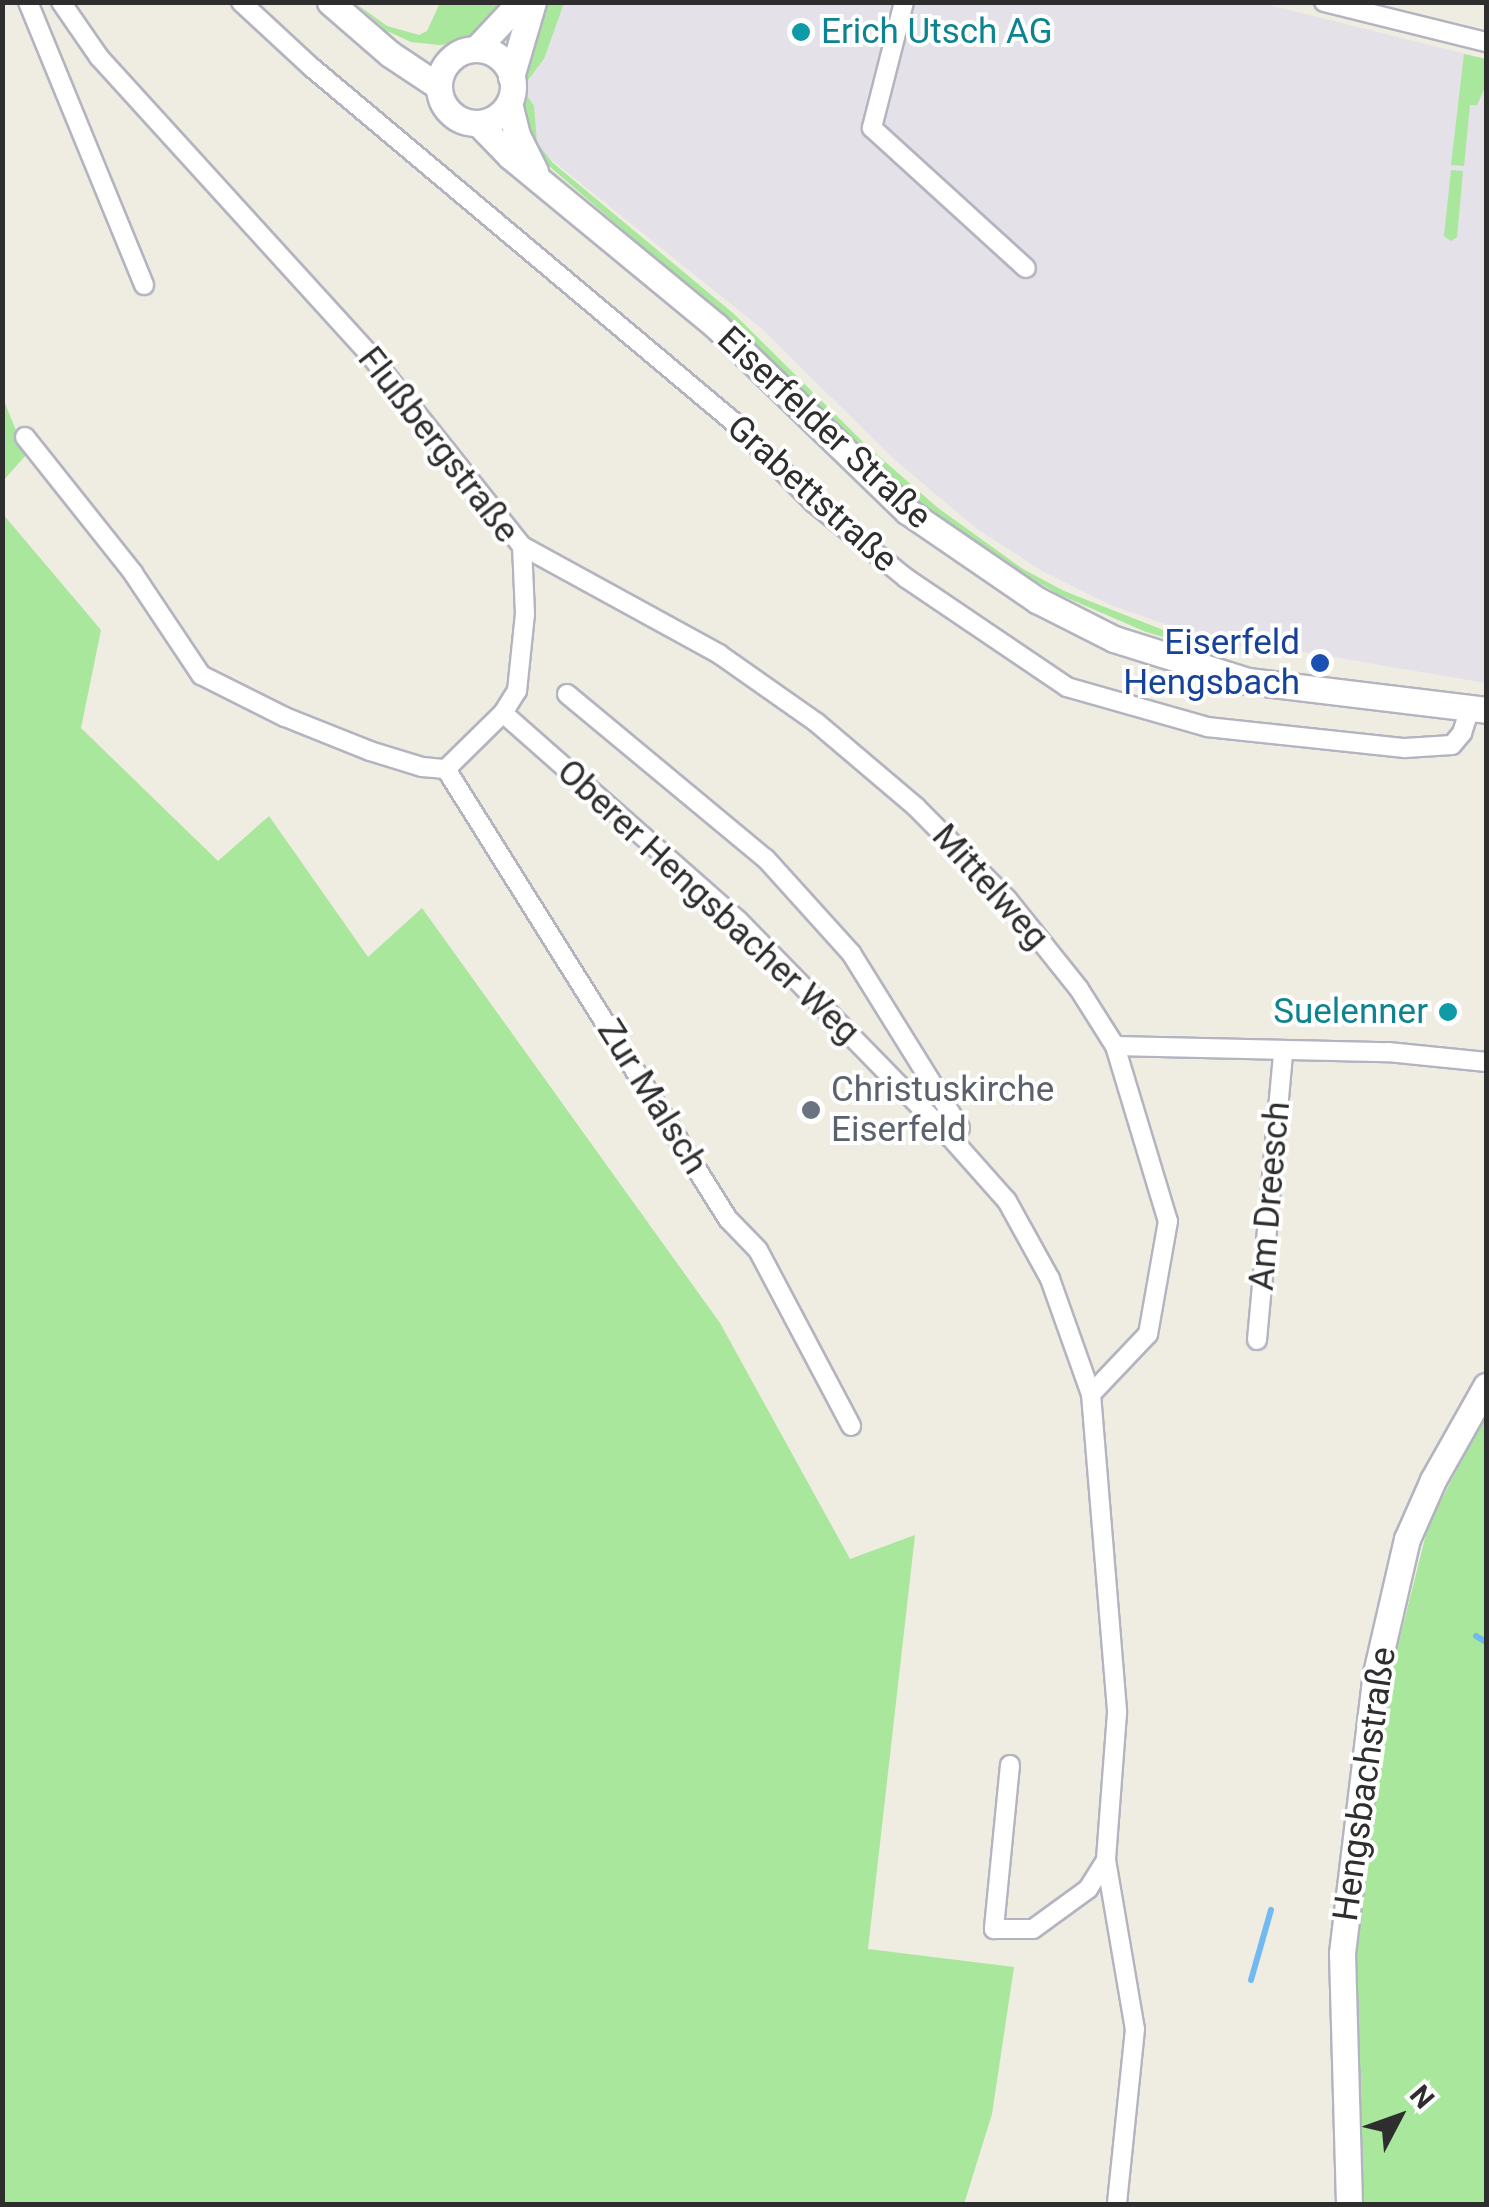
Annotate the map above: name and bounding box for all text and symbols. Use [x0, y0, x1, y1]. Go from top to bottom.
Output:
place label: Erich Utsch AG [821, 11, 1053, 53]
marker: Erich Utsch AG [790, 21, 812, 43]
street label: Eiserfelder Straße [709, 318, 939, 538]
street label: Flußbergstraße [349, 339, 527, 551]
street label: Grabettstraße [718, 407, 906, 581]
place label: Eiserfeld Hengsbach [1123, 622, 1300, 704]
marker: Eiserfeld Hengsbach [1309, 652, 1331, 674]
street label: Oberer Hengsbacher Weg [548, 751, 868, 1053]
street label: Mittelweg [923, 816, 1057, 958]
place label: Suelenner [1273, 991, 1428, 1033]
marker: Suelenner [1437, 1001, 1459, 1023]
street label: Zur Malsch [588, 1012, 716, 1182]
place label: Christuskirche Eiserfeld [831, 1069, 1054, 1151]
marker: Christuskirche Eiserfeld [800, 1099, 822, 1121]
street label: Am Dreesch [1241, 1100, 1299, 1292]
street label: Hengsbachstraße [1325, 1644, 1405, 1924]
north arrow [1349, 2067, 1449, 2167]
text: N [1403, 2079, 1441, 2115]

